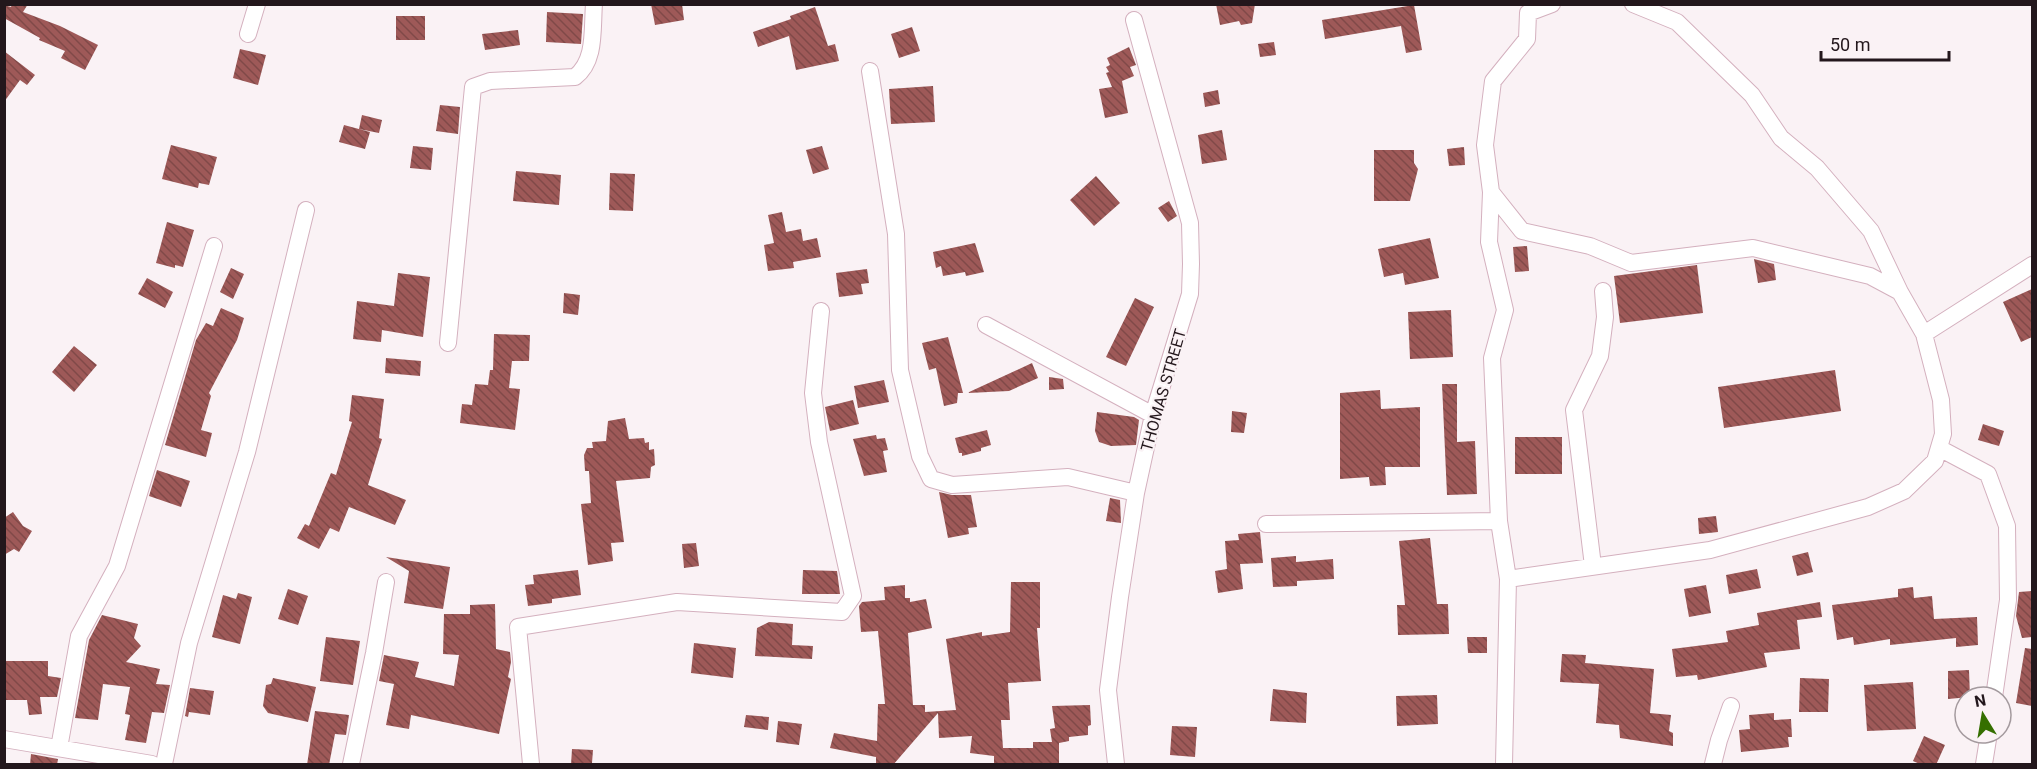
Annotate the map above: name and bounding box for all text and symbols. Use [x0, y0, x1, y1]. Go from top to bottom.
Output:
scale bar [1821, 24, 1948, 62]
text: 50 m [1830, 34, 1870, 55]
street label: THOMAS STREET [1137, 326, 1190, 454]
north arrow [1953, 685, 2013, 745]
text: N [1973, 690, 1988, 711]

